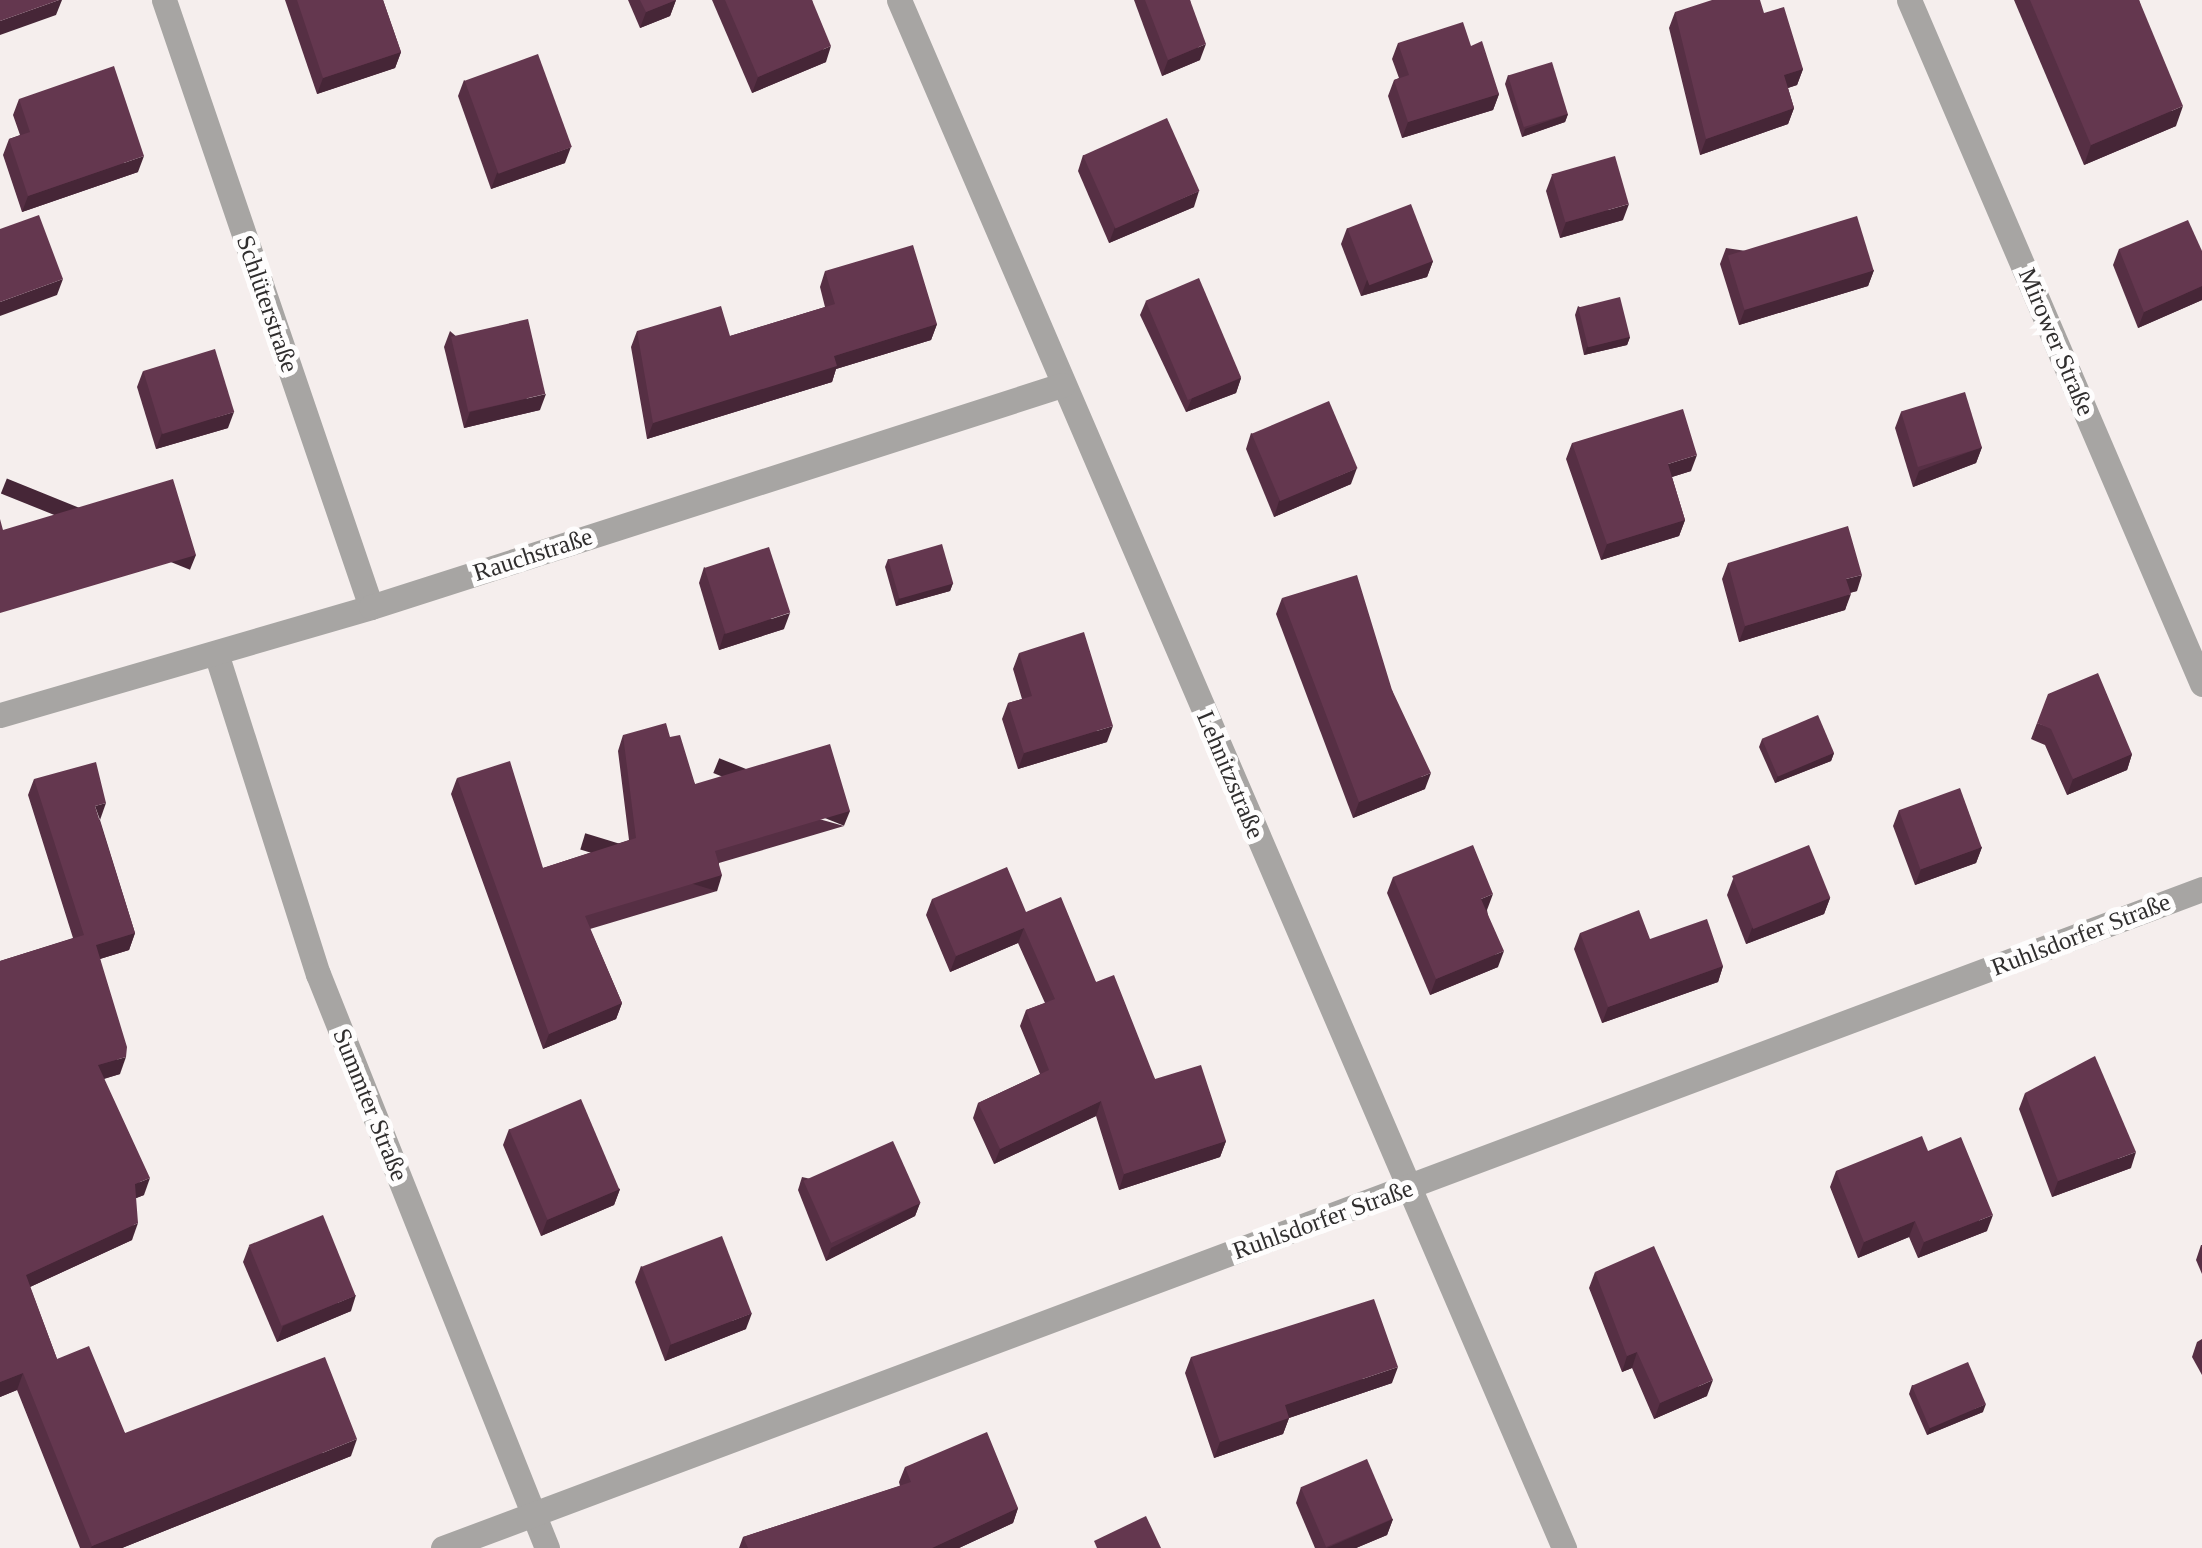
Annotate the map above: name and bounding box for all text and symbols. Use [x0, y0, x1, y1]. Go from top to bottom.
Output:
street label: Schlüterstraße [230, 232, 304, 376]
street label: Mirower Straße [2011, 264, 2101, 420]
street label: Rauchstraße [470, 522, 596, 588]
street label: Lehnitzstraße [1190, 707, 1270, 843]
street label: Ruhlsdorfer Straße [1987, 887, 2175, 983]
street label: Summter Straße [326, 1024, 414, 1186]
street label: Ruhlsdorfer Straße [1229, 1173, 1417, 1267]

